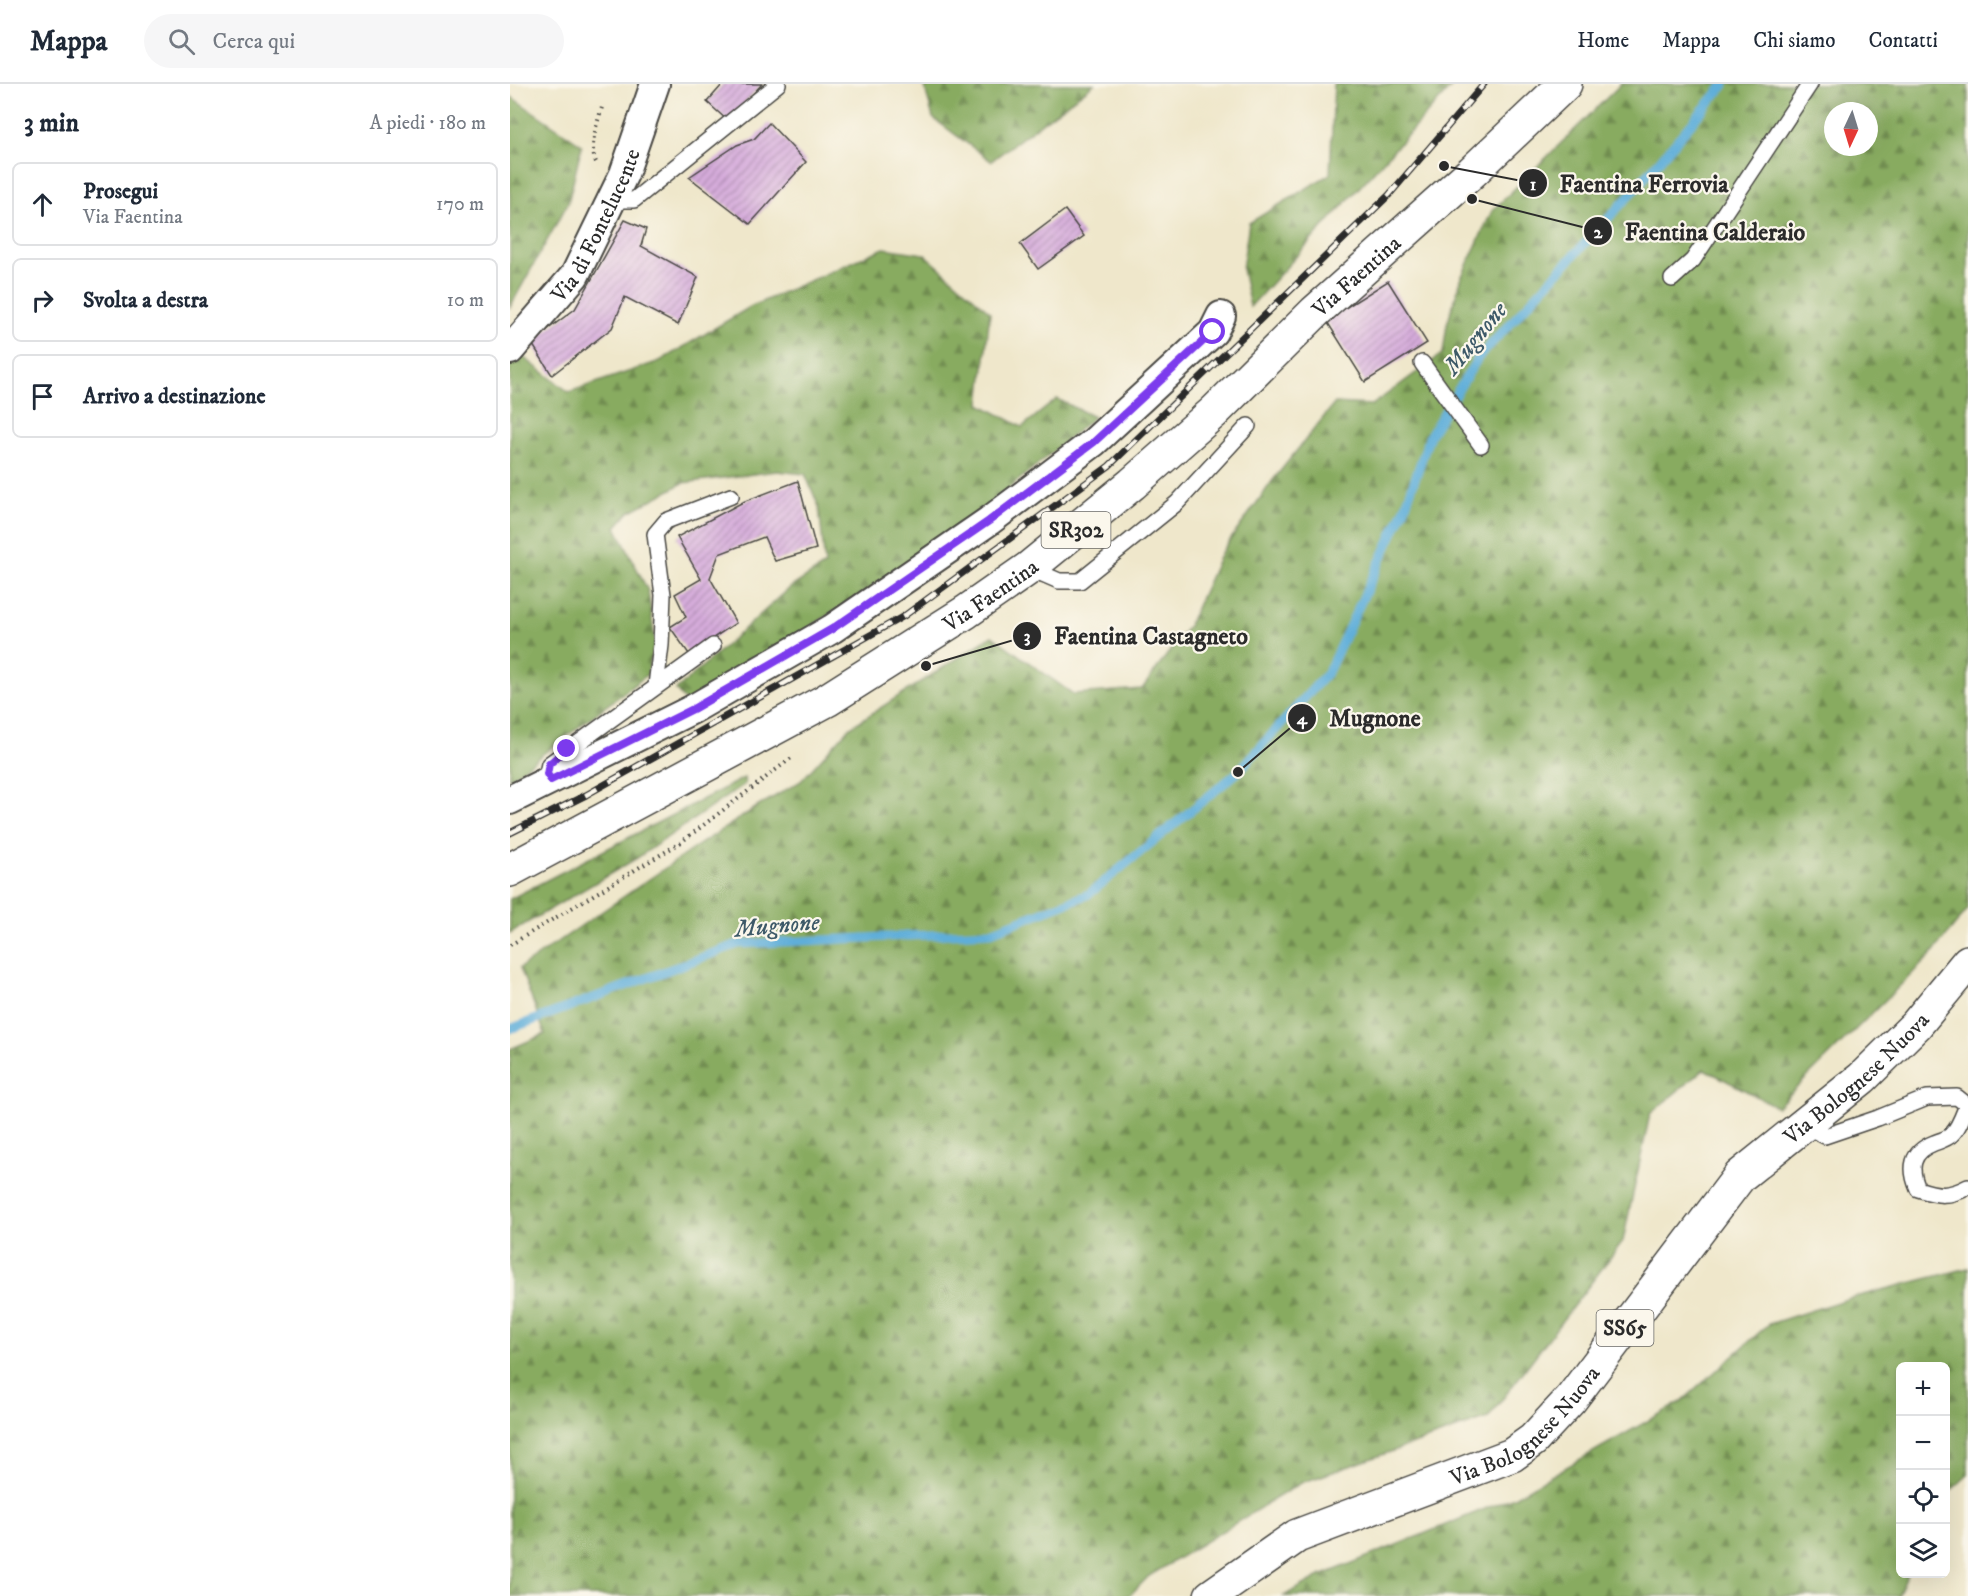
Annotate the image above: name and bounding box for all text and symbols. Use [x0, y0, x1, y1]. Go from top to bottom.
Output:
search box [144, 14, 564, 68]
text: Mappa [30, 24, 108, 59]
icon: search [165, 25, 198, 58]
text: Cerca qui [213, 28, 295, 55]
text: Home [1577, 28, 1629, 54]
text: Mappa [1662, 28, 1720, 54]
text: Chi siamo [1753, 28, 1835, 54]
text: Contatti [1868, 28, 1938, 54]
north arrow [1824, 102, 1878, 156]
text: 3 min [24, 107, 79, 140]
text: A piedi · 180 m [370, 111, 486, 136]
street label: Via di Fontelucente [545, 145, 647, 309]
callout: Faentina Ferrovia [1518, 162, 1741, 204]
text: Faentina Ferrovia [1560, 170, 1729, 200]
text: 1 [1530, 174, 1537, 196]
text: Prosegui [83, 178, 158, 205]
icon: ahead [26, 188, 59, 221]
text: 170 m [436, 192, 484, 217]
text: Via Faentina [83, 205, 183, 230]
callout: Faentina Calderaio [1583, 210, 1817, 252]
text: Faentina Calderaio [1625, 218, 1806, 248]
text: 2 [1594, 222, 1604, 244]
street label: Via Faentina [1306, 230, 1407, 324]
icon: right [26, 284, 59, 317]
text: Svolta a destra [83, 287, 208, 314]
text: 10 m [447, 288, 484, 313]
water label: Mugnone [1436, 296, 1515, 383]
route start [1199, 318, 1225, 344]
icon: arrive [26, 380, 59, 413]
text: Arrivo a destinazione [83, 383, 266, 410]
road number: SR302 [1042, 512, 1110, 548]
street label: Via Faentina [938, 553, 1045, 639]
callout: Faentina Castagneto [1012, 615, 1260, 657]
text: Faentina Castagneto [1054, 622, 1248, 652]
text: 3 [1024, 626, 1031, 648]
callout: Mugnone [1287, 697, 1432, 739]
text: Mugnone [1329, 704, 1421, 734]
text: 4 [1296, 708, 1308, 730]
route end [553, 735, 579, 761]
water label: Mugnone [732, 907, 821, 945]
street label: Via Bolognese Nuova [1778, 1007, 1936, 1151]
road number: SS65 [1596, 1310, 1654, 1346]
street label: Via Bolognese Nuova [1446, 1361, 1607, 1492]
map controls [1896, 1362, 1950, 1578]
button: + [1896, 1362, 1950, 1416]
button: − [1896, 1416, 1950, 1470]
button: locate [1896, 1470, 1950, 1524]
button: layers [1896, 1524, 1950, 1578]

